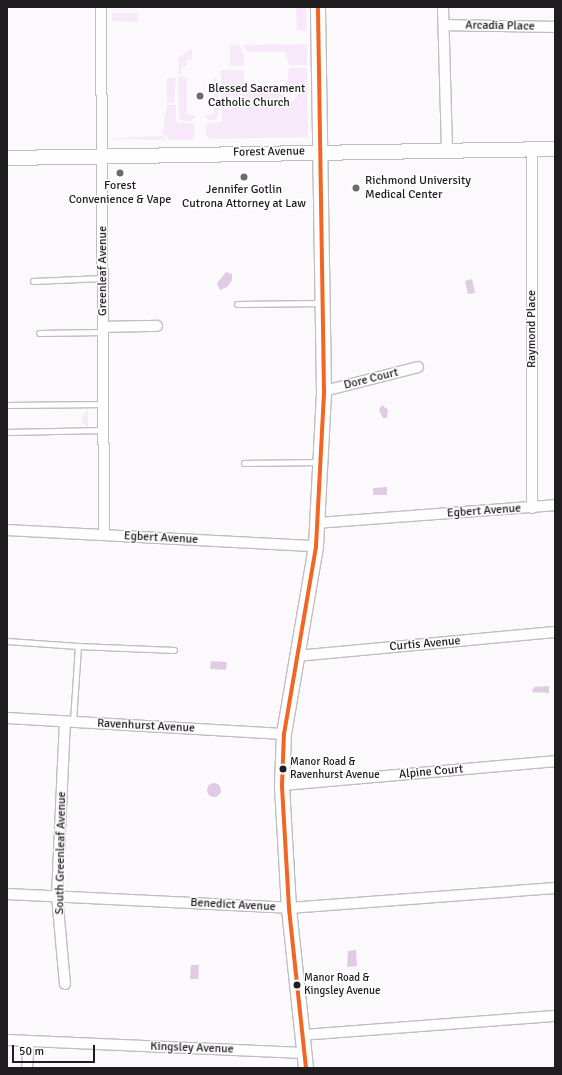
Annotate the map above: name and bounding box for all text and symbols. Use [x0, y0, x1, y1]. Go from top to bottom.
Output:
street label: Arcadia Place [465, 18, 535, 34]
place label: Blessed Sacrament Catholic Church [208, 82, 305, 110]
marker: Blessed Sacrament Catholic Church [195, 91, 205, 101]
street label: Forest Avenue [233, 144, 305, 160]
marker: Forest Convenience & Vape [115, 168, 125, 178]
marker: Jennifer Gotlin Cutrona Attorney at Law [239, 172, 249, 182]
place label: Richmond University Medical Center [365, 174, 471, 202]
place label: Forest Convenience & Vape [69, 179, 171, 207]
marker: Richmond University Medical Center [350, 182, 362, 194]
place label: Jennifer Gotlin Cutrona Attorney at Law [182, 183, 306, 211]
street label: Greenleaf Avenue [96, 226, 110, 316]
street label: Raymond Place [525, 290, 539, 368]
street label: Dore Court [342, 365, 400, 393]
street label: Egbert Avenue [446, 501, 522, 521]
street label: Egbert Avenue [123, 529, 199, 547]
street label: Curtis Avenue [389, 634, 461, 654]
street label: Ravenhurst Avenue [97, 716, 195, 736]
place label: Manor Road & Ravenhurst Avenue [290, 756, 380, 782]
street label: Alpine Court [398, 762, 464, 782]
marker: Manor Road & Ravenhurst Avenue [278, 764, 288, 774]
street label: South Greenleaf Avenue [53, 791, 69, 915]
street label: Benedict Avenue [190, 896, 276, 914]
place label: Manor Road & Kingsley Avenue [304, 972, 381, 998]
marker: Manor Road & Kingsley Avenue [292, 980, 302, 990]
scale bar [14, 1037, 97, 1063]
street label: Kingsley Avenue [150, 1039, 234, 1057]
text: 50 m [19, 1044, 44, 1059]

